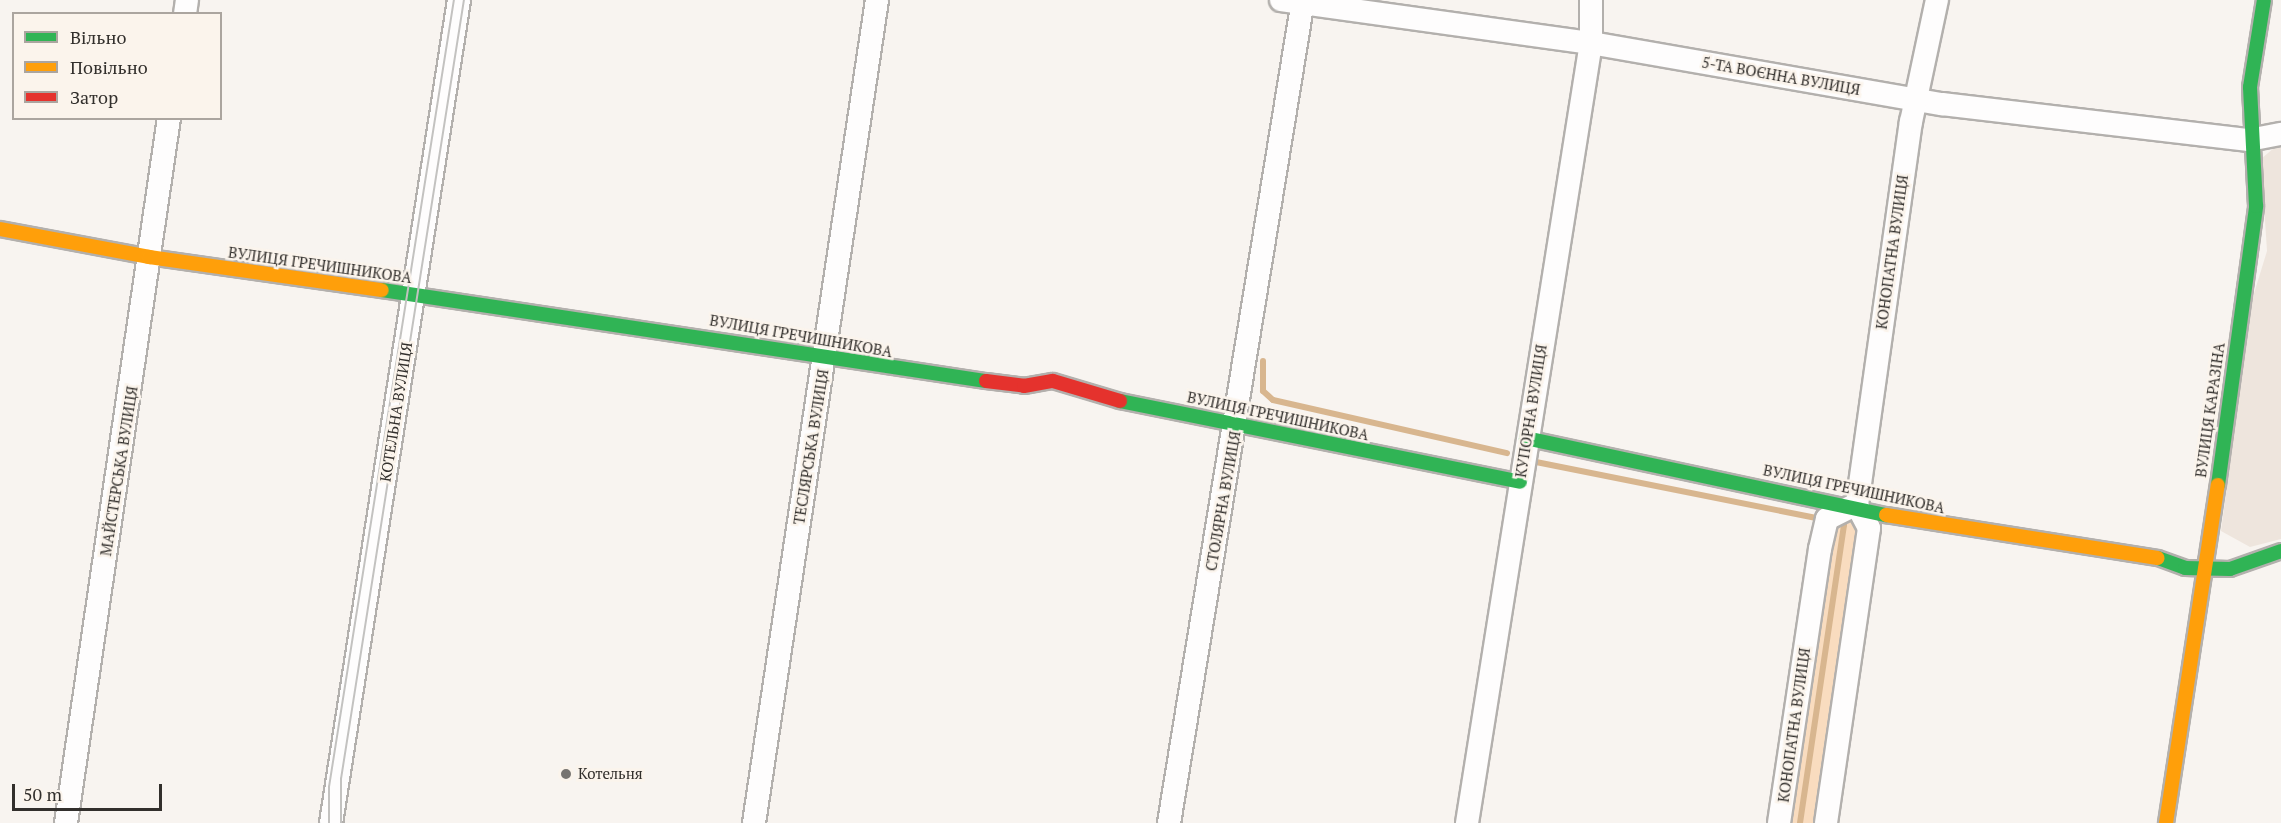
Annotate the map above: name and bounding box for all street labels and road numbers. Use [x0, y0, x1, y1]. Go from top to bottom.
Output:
street label: 5-ТА ВОЄННА ВУЛИЦЯ [1700, 53, 1862, 99]
street label: КОНОПАТНА ВУЛИЦЯ [1872, 173, 1912, 331]
street label: ВУЛИЦЯ ГРЕЧИШНИКОВА [227, 243, 413, 287]
street label: ВУЛИЦЯ ГРЕЧИШНИКОВА [708, 311, 894, 361]
street label: КОТЕЛЬНА ВУЛИЦЯ [376, 341, 416, 483]
street label: ВУЛИЦЯ КАРАЗІНА [2192, 341, 2228, 479]
street label: КУПОРНА ВУЛИЦЯ [1512, 343, 1550, 479]
street label: ТЕСЛЯРСЬКА ВУЛИЦЯ [790, 368, 832, 526]
street label: МАЙСТЕРСЬКА ВУЛИЦЯ [97, 385, 141, 557]
street label: ВУЛИЦЯ ГРЕЧИШНИКОВА [1186, 388, 1370, 444]
street label: СТОЛЯРНА ВУЛИЦЯ [1202, 429, 1244, 573]
street label: ВУЛИЦЯ ГРЕЧИШНИКОВА [1762, 461, 1946, 517]
street label: КОНОПАТНА ВУЛИЦЯ [1774, 646, 1814, 804]

